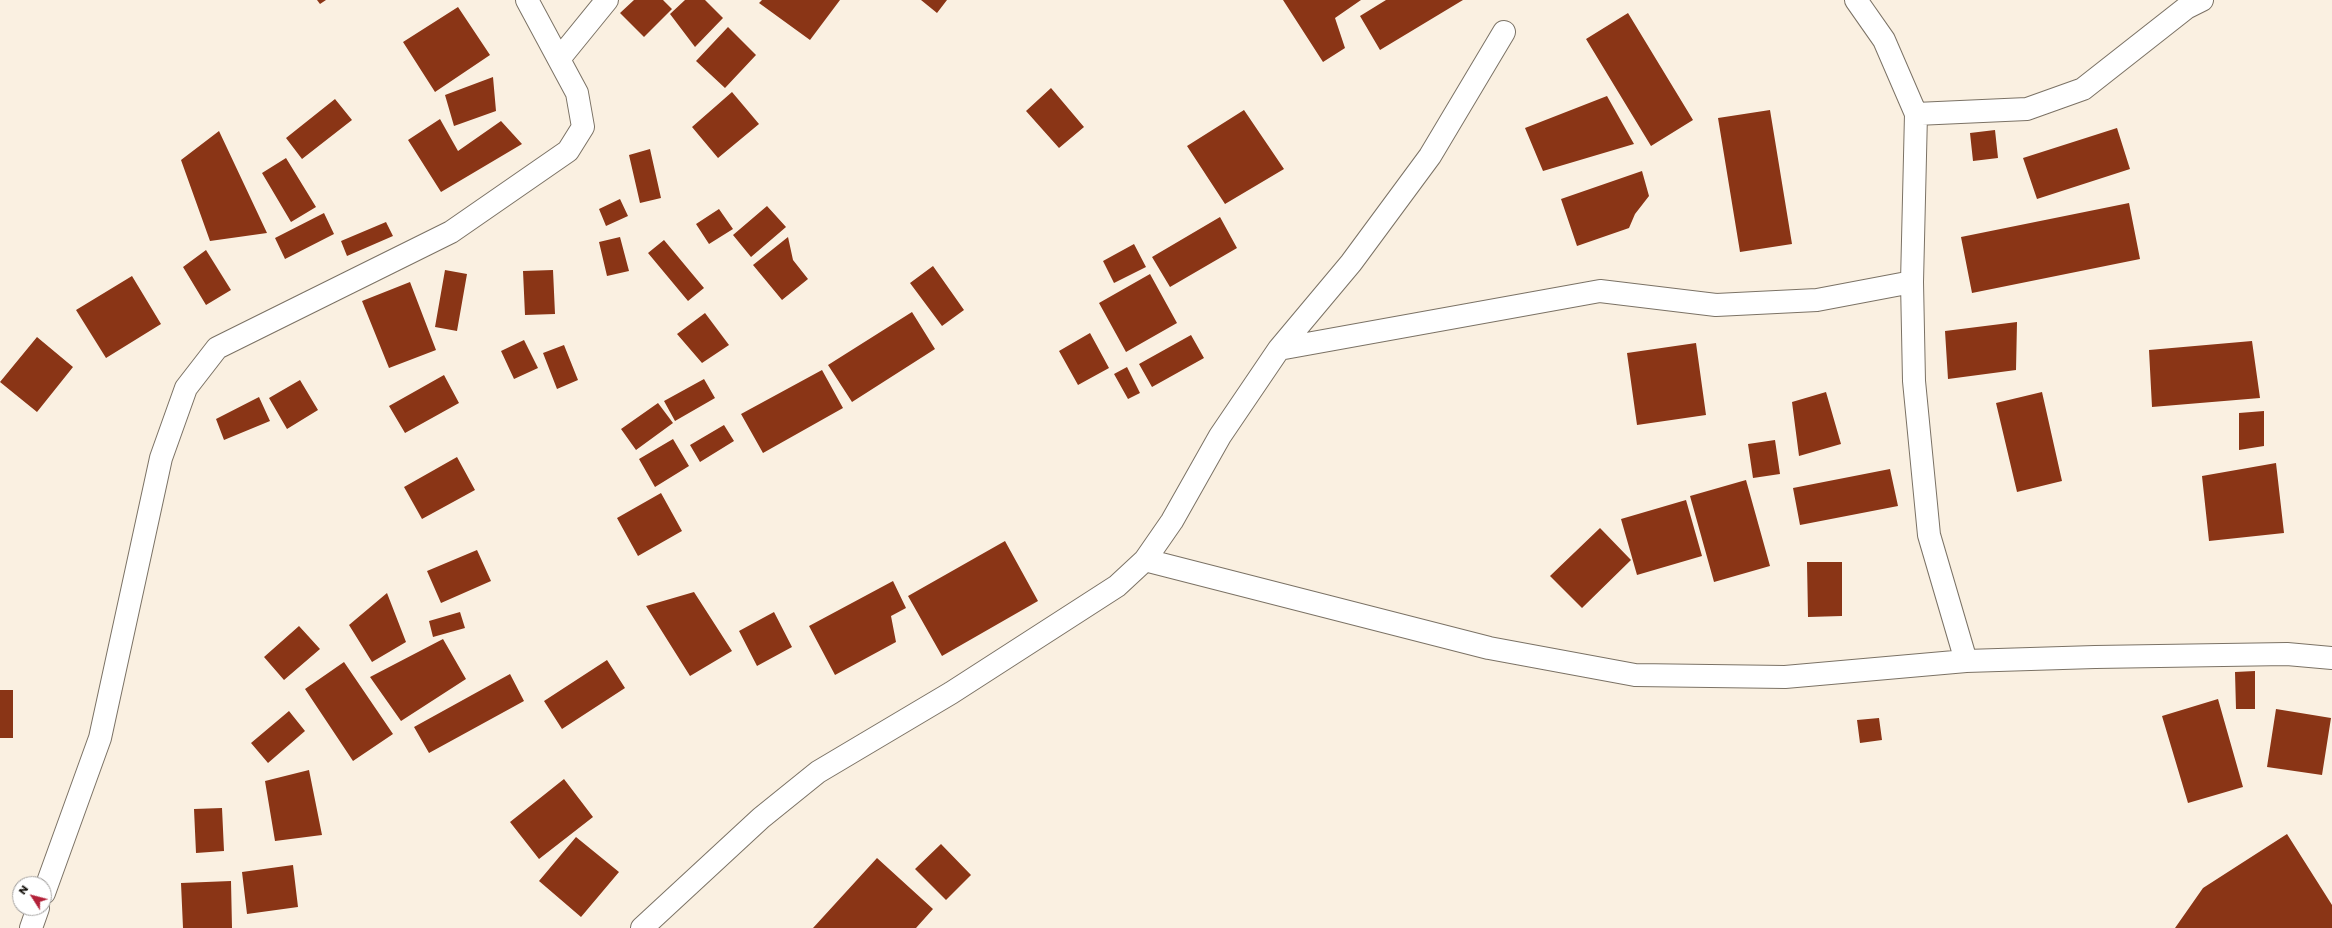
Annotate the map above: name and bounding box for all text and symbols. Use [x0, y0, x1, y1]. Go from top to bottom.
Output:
north arrow [12, 876, 52, 916]
text: N [14, 881, 32, 898]

